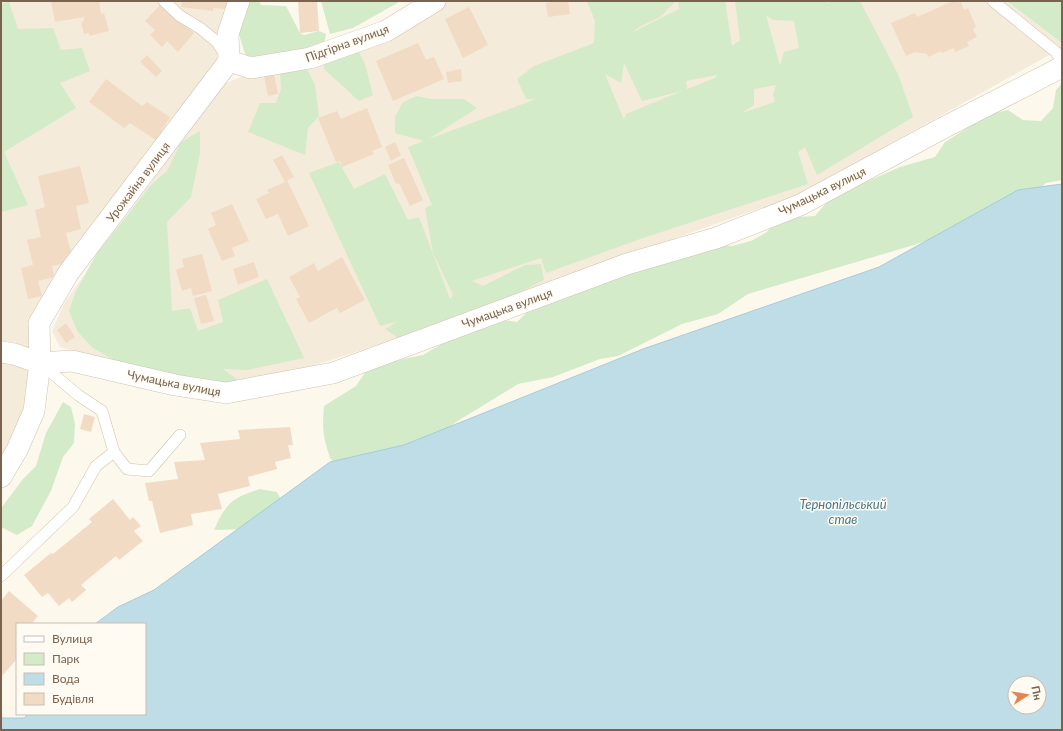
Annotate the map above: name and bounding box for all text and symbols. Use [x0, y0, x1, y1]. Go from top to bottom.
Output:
street label: Підгірна вулиця [303, 21, 391, 65]
street label: Урожайна вулиця [103, 139, 173, 225]
street label: Чумацька вулиця [776, 163, 868, 219]
street label: Чумацька вулиця [460, 285, 554, 331]
street label: Чумацька вулиця [126, 367, 222, 399]
water label: Тернопільський став [799, 496, 887, 527]
legend [16, 623, 146, 715]
text: Вулиця [52, 631, 92, 646]
text: Парк [52, 651, 80, 666]
text: Вода [52, 671, 80, 686]
north arrow [1007, 675, 1047, 715]
text: Пн [1029, 684, 1045, 701]
text: Будівля [52, 691, 94, 706]

